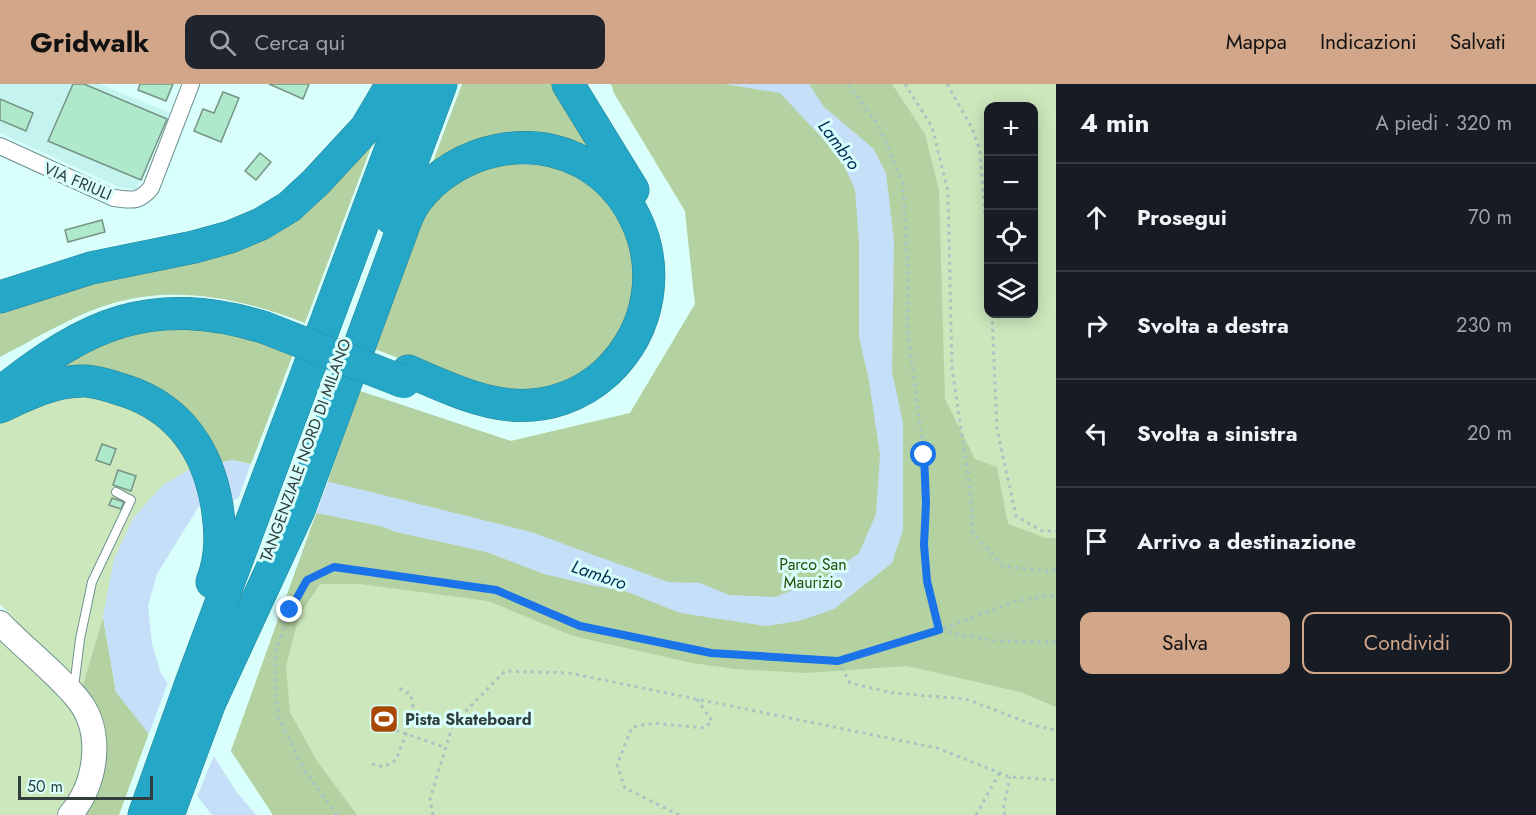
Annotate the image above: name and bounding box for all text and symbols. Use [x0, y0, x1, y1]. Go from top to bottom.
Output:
search box [185, 15, 605, 69]
text: Gridwalk [30, 22, 149, 63]
icon: search [206, 26, 239, 59]
text: Cerca qui [254, 26, 346, 58]
text: Mappa [1226, 27, 1287, 57]
text: Indicazioni [1320, 27, 1417, 57]
text: Salvati [1450, 27, 1506, 57]
map controls [984, 102, 1038, 318]
button: + [984, 102, 1038, 156]
text: 4 min [1080, 104, 1149, 142]
text: A piedi · 320 m [1375, 109, 1512, 138]
water label: Lambro [812, 115, 867, 176]
button: − [984, 156, 1038, 210]
street label: VIA FRIULI [40, 157, 115, 206]
icon: ahead [1080, 201, 1113, 234]
text: Prosegui [1137, 201, 1227, 233]
text: 70 m [1468, 203, 1512, 232]
button: locate [984, 210, 1038, 264]
button: layers [984, 264, 1038, 318]
icon: right [1080, 309, 1113, 342]
text: Svolta a destra [1137, 309, 1289, 341]
text: 230 m [1456, 311, 1512, 340]
street label: TANGENZIALE NORD DI MILANO [254, 335, 357, 565]
icon: left [1080, 417, 1113, 450]
text: Svolta a sinistra [1137, 417, 1298, 449]
text: 20 m [1467, 419, 1512, 448]
route start [910, 441, 936, 467]
icon: arrive [1080, 525, 1113, 558]
text: Arrivo a destinazione [1137, 525, 1356, 557]
water label: Lambro [568, 553, 630, 597]
park label: Parco San Maurizio [779, 553, 847, 594]
route end [276, 596, 302, 622]
button: Salva [1080, 612, 1290, 674]
button: Condividi [1302, 612, 1512, 674]
sports icon: Pista Skateboard [368, 703, 400, 735]
place label: Pista Skateboard [405, 708, 532, 731]
scale bar [18, 773, 153, 800]
text: 50 m [27, 775, 63, 798]

